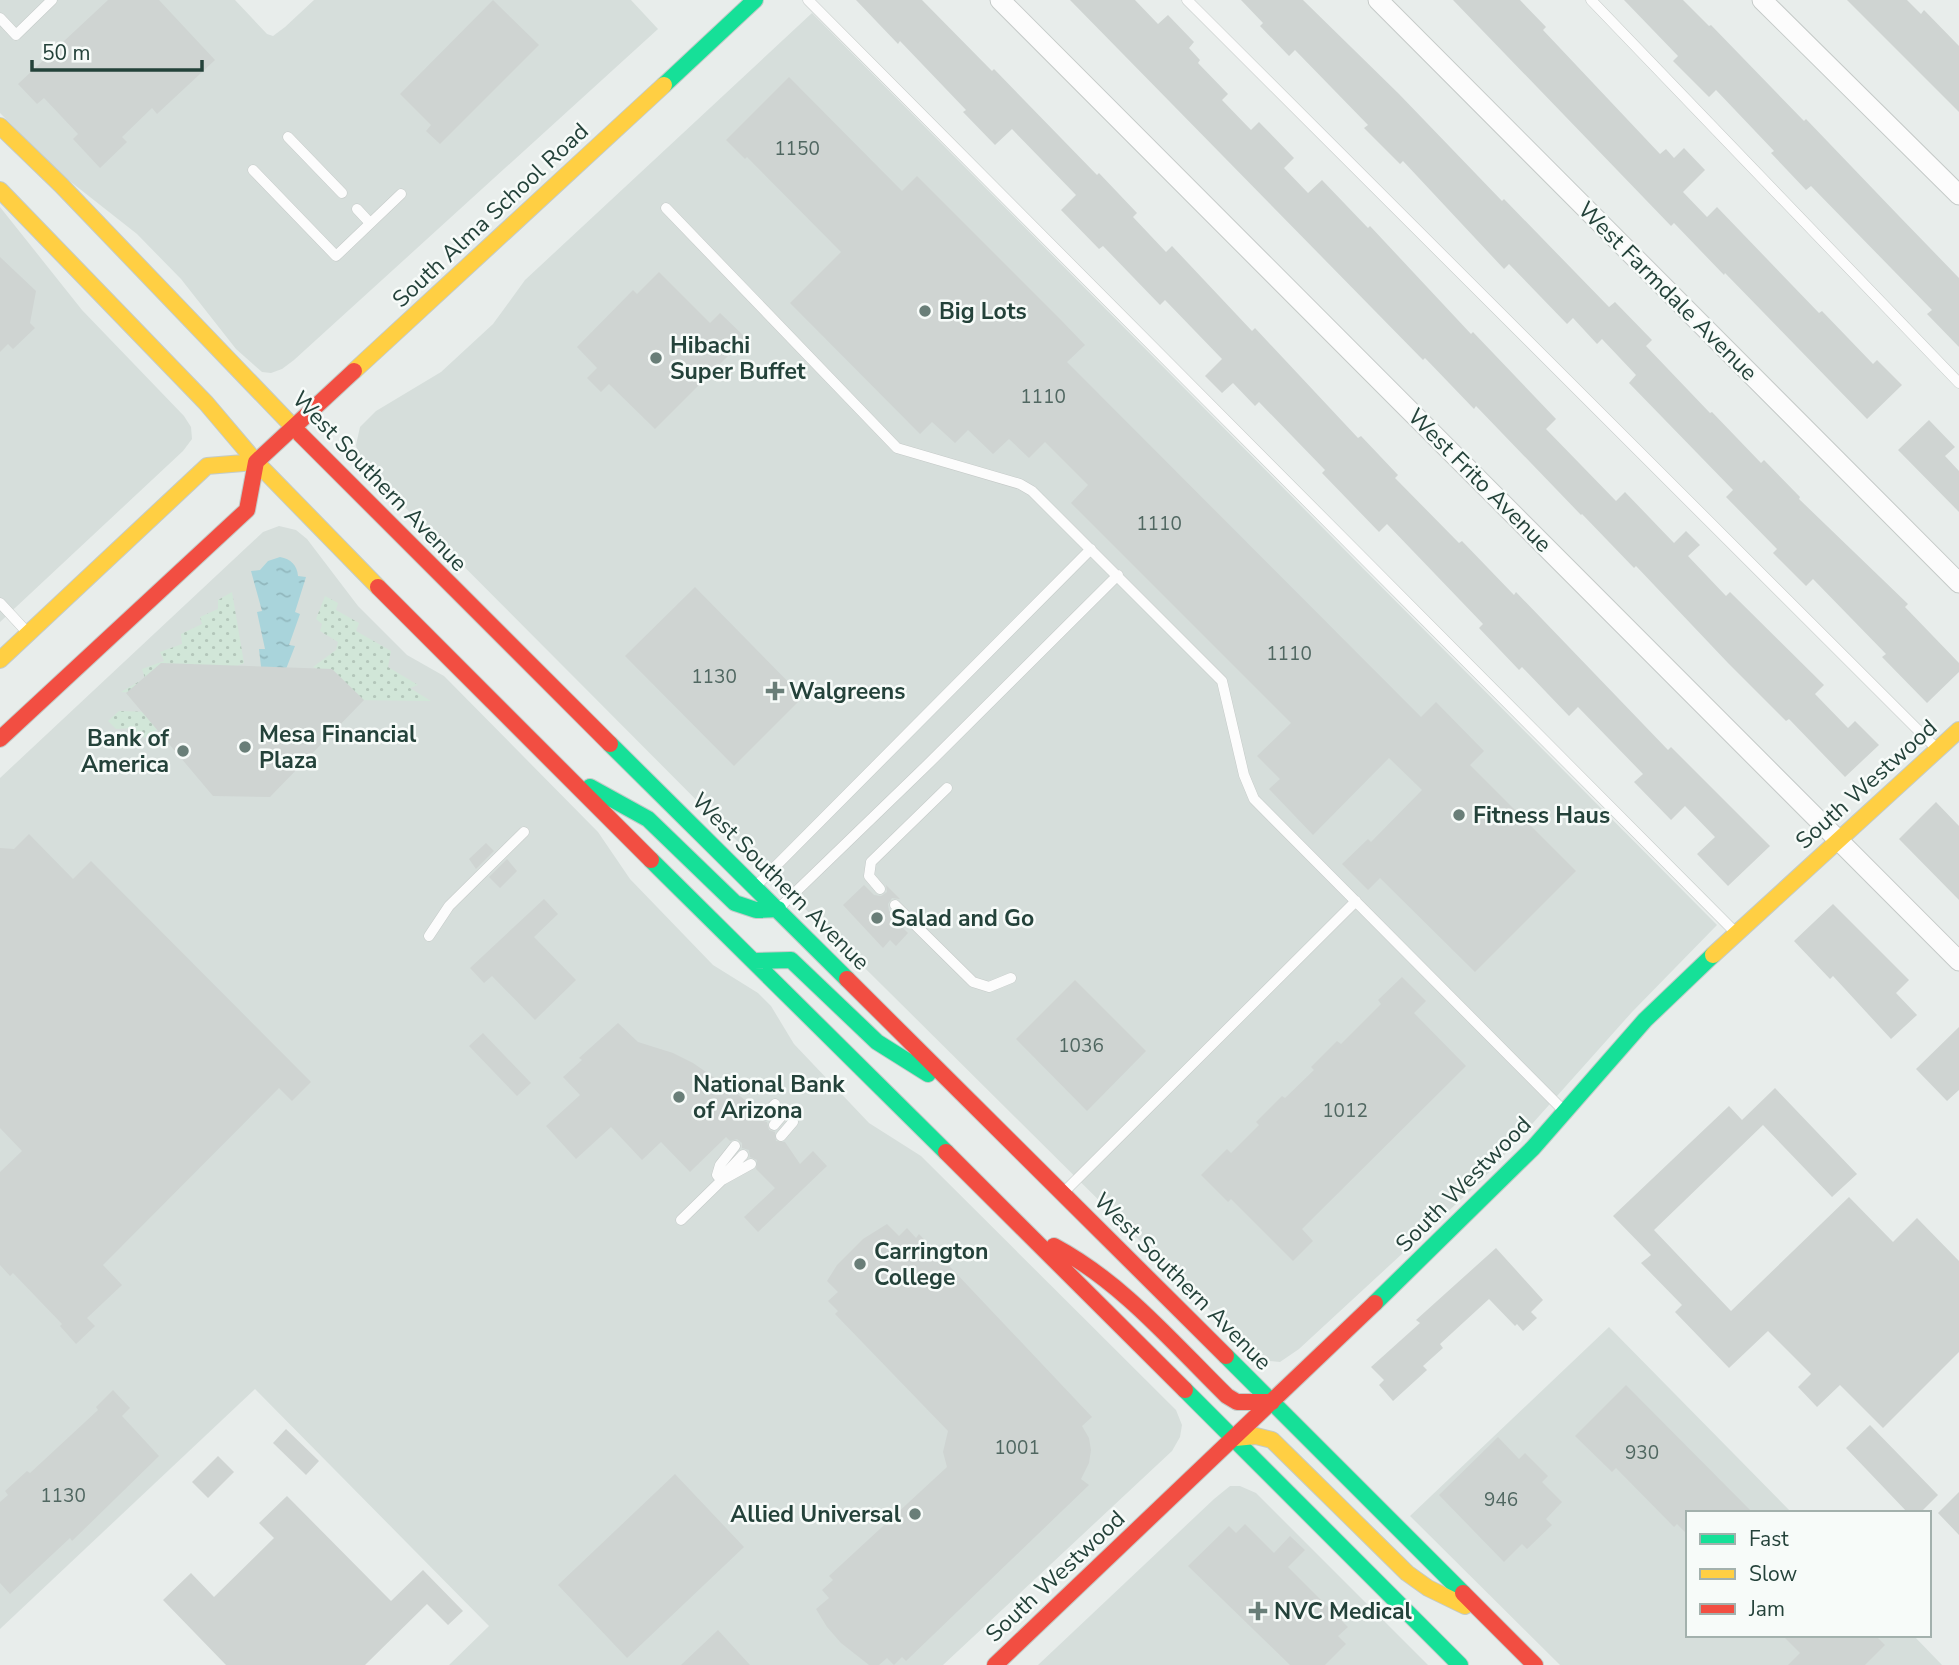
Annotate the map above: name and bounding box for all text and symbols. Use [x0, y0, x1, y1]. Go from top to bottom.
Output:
scale bar [32, 28, 201, 72]
text: 50 m [42, 39, 91, 67]
street label: South Alma School Road [385, 116, 595, 315]
house number: 1150 [774, 136, 820, 162]
street label: West Farmdale Avenue [1571, 195, 1764, 388]
place label: Big Lots [939, 296, 1027, 327]
marker: Big Lots [917, 303, 933, 319]
place label: Hibachi Super Buffet [670, 330, 806, 387]
marker: Hibachi Super Buffet [648, 350, 664, 366]
street label: West Southern Avenue [285, 384, 474, 578]
house number: 1110 [1020, 384, 1066, 410]
street label: West Frito Avenue [1401, 402, 1558, 559]
house number: 1110 [1136, 511, 1182, 537]
house number: 1110 [1266, 641, 1312, 667]
house number: 1130 [691, 664, 737, 690]
place label: Walgreens [789, 676, 905, 707]
marker: Walgreens [767, 683, 783, 699]
street label: South Westwood [1789, 713, 1944, 856]
place label: Mesa Financial Plaza [259, 719, 417, 776]
place label: Bank of America [81, 723, 170, 780]
marker: Mesa Financial Plaza [237, 739, 253, 755]
marker: Bank of America [175, 743, 191, 759]
street label: West Southern Avenue [685, 786, 876, 977]
place label: Fitness Haus [1473, 800, 1610, 831]
marker: Fitness Haus [1451, 807, 1467, 823]
place label: Salad and Go [891, 903, 1034, 934]
marker: Salad and Go [869, 910, 885, 926]
house number: 1036 [1058, 1033, 1104, 1059]
place label: National Bank of Arizona [693, 1069, 845, 1126]
marker: National Bank of Arizona [671, 1089, 687, 1105]
house number: 1012 [1322, 1098, 1368, 1124]
street label: South Westwood [1389, 1110, 1538, 1259]
street label: West Southern Avenue [1087, 1186, 1278, 1377]
place label: Carrington College [874, 1236, 988, 1293]
marker: Carrington College [852, 1256, 868, 1272]
house number: 1001 [994, 1435, 1040, 1461]
house number: 930 [1625, 1440, 1659, 1466]
house number: 1130 [40, 1483, 86, 1509]
house number: 946 [1484, 1487, 1518, 1513]
place label: Allied Universal [730, 1499, 902, 1530]
street label: South Westwood [979, 1504, 1132, 1649]
marker: Allied Universal [907, 1506, 923, 1522]
legend [1686, 1511, 1931, 1637]
text: Fast [1749, 1525, 1789, 1553]
text: Slow [1749, 1560, 1798, 1588]
text: Jam [1748, 1595, 1785, 1623]
place label: NVC Medical [1274, 1596, 1412, 1627]
marker: NVC Medical [1248, 1601, 1268, 1621]

